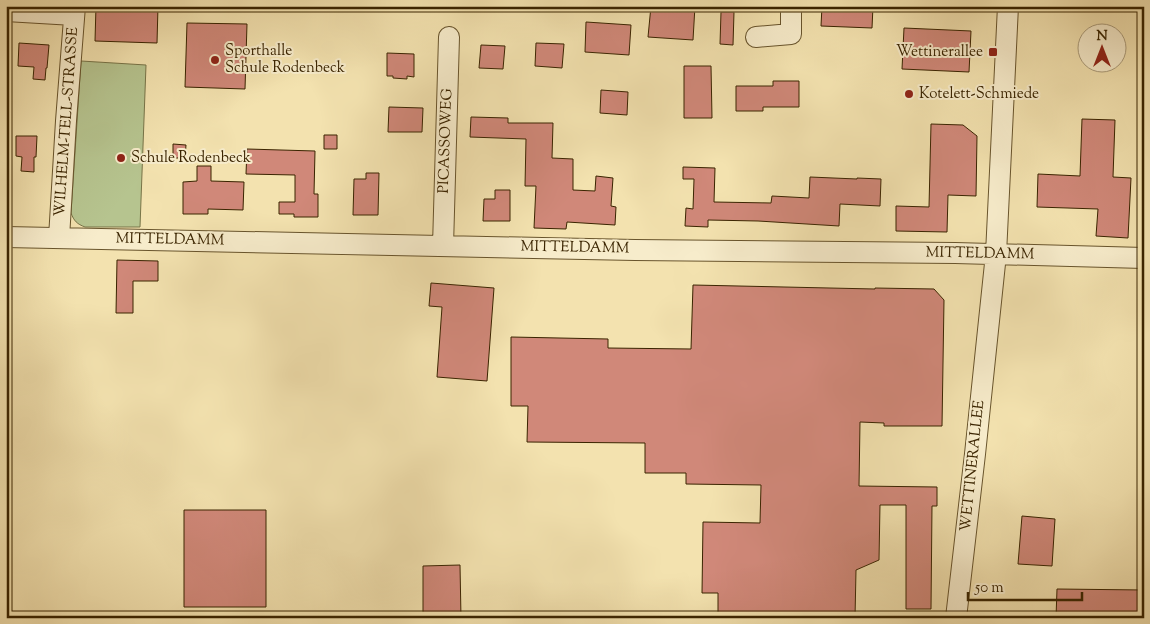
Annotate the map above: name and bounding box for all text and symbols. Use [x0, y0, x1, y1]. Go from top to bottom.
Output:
north arrow [1078, 22, 1128, 72]
street label: WILHELM-TELL-STRASSE [50, 27, 84, 217]
text: N [1096, 27, 1108, 47]
place label: Sporthalle Schule Rodenbeck [225, 41, 345, 79]
place label: Wettinerallee [896, 42, 983, 63]
marker: Wettinerallee [987, 46, 999, 58]
marker: Sporthalle Schule Rodenbeck [209, 54, 221, 66]
place label: Kotelett-Schmiede [919, 84, 1039, 105]
street label: PICASSOWEG [434, 88, 458, 194]
marker: Kotelett-Schmiede [903, 88, 915, 100]
place label: Schule Rodenbeck [131, 148, 251, 169]
marker: Schule Rodenbeck [115, 152, 127, 164]
street label: MITTELDAMM [115, 229, 225, 251]
street label: MITTELDAMM [520, 237, 630, 259]
street label: MITTELDAMM [925, 243, 1035, 265]
street label: WETTINERALLEE [956, 399, 990, 533]
scale bar [968, 569, 1081, 601]
text: 50 m [974, 578, 1004, 599]

